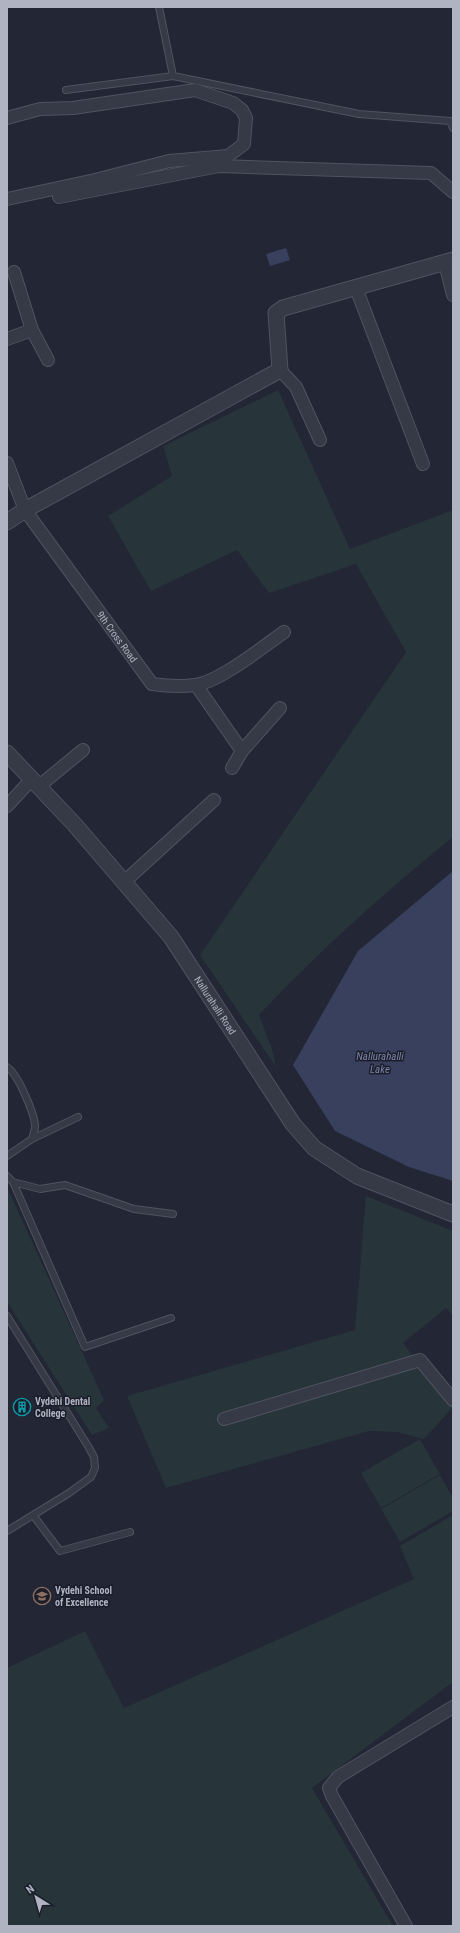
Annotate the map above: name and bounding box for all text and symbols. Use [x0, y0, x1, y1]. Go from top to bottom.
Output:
street label: 9th Cross Road [95, 609, 140, 664]
street label: Nallurahalli Road [193, 974, 238, 1036]
water label: Nallurahalli Lake [356, 1050, 404, 1076]
place label: Vydehi Dental College [35, 1396, 90, 1419]
building icon: Vydehi Dental College [12, 1397, 32, 1417]
place label: Vydehi School of Excellence [55, 1585, 112, 1608]
school or university icon: Vydehi School of Excellence [32, 1586, 52, 1606]
north arrow [16, 1877, 56, 1917]
text: N [24, 1882, 37, 1897]

